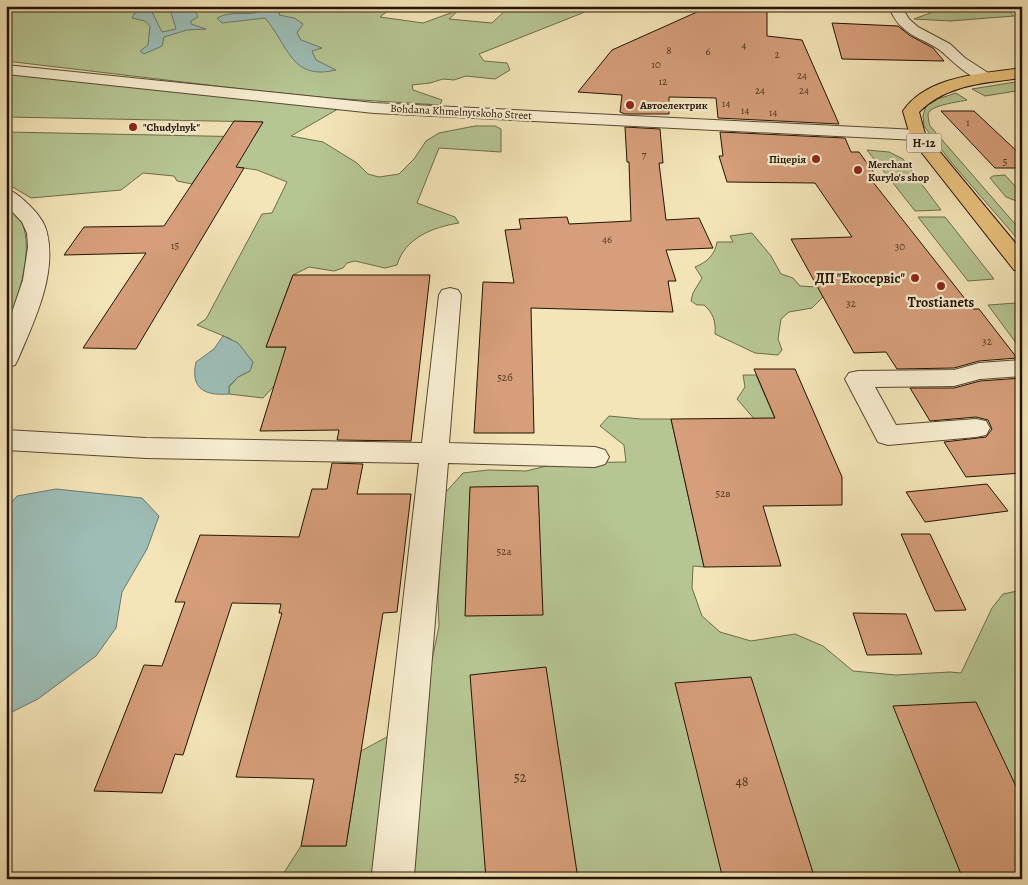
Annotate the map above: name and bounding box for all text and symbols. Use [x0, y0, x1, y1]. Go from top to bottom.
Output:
house number: 4 [742, 38, 747, 53]
house number: 8 [666, 43, 672, 58]
house number: 6 [705, 44, 711, 59]
house number: 2 [774, 47, 780, 62]
house number: 10 [651, 57, 661, 72]
house number: 24 [797, 68, 807, 83]
house number: 12 [659, 74, 668, 89]
house number: 24 [755, 83, 765, 98]
house number: 24 [799, 83, 809, 98]
house number: 14 [722, 96, 730, 111]
place label: Автоелектрик [639, 98, 708, 113]
marker: Автоелектрик [624, 99, 636, 111]
street label: Bohdana Khmelnytskoho Street [390, 101, 533, 123]
house number: 14 [741, 103, 749, 118]
house number: 14 [769, 105, 777, 120]
house number: 1 [966, 115, 970, 130]
place label: "Chudylnyk" [143, 120, 200, 135]
marker: "Chudylnyk" [127, 121, 139, 133]
road number: Н-12 [906, 134, 942, 152]
house number: 7 [642, 147, 647, 162]
place label: Піцерія [769, 152, 806, 167]
marker: Піцерія [810, 153, 822, 165]
house number: 5 [1003, 154, 1008, 169]
place label: Merchant Kurylo's shop [868, 157, 929, 185]
marker: Merchant Kurylo's shop [852, 164, 864, 176]
house number: 46 [602, 232, 612, 247]
house number: 15 [171, 238, 180, 253]
house number: 30 [895, 239, 905, 254]
place label: ДП "Екосервіс" [815, 269, 906, 288]
marker: ДП "Екосервіс" [909, 272, 921, 284]
marker: Trostianets [935, 280, 947, 292]
place label: Trostianets [908, 293, 975, 312]
house number: 32 [846, 296, 856, 311]
house number: 32 [982, 334, 992, 349]
house number: 52б [497, 370, 513, 385]
house number: 52в [715, 486, 731, 501]
house number: 52а [496, 544, 512, 559]
house number: 52 [514, 768, 527, 787]
house number: 48 [735, 772, 749, 791]

